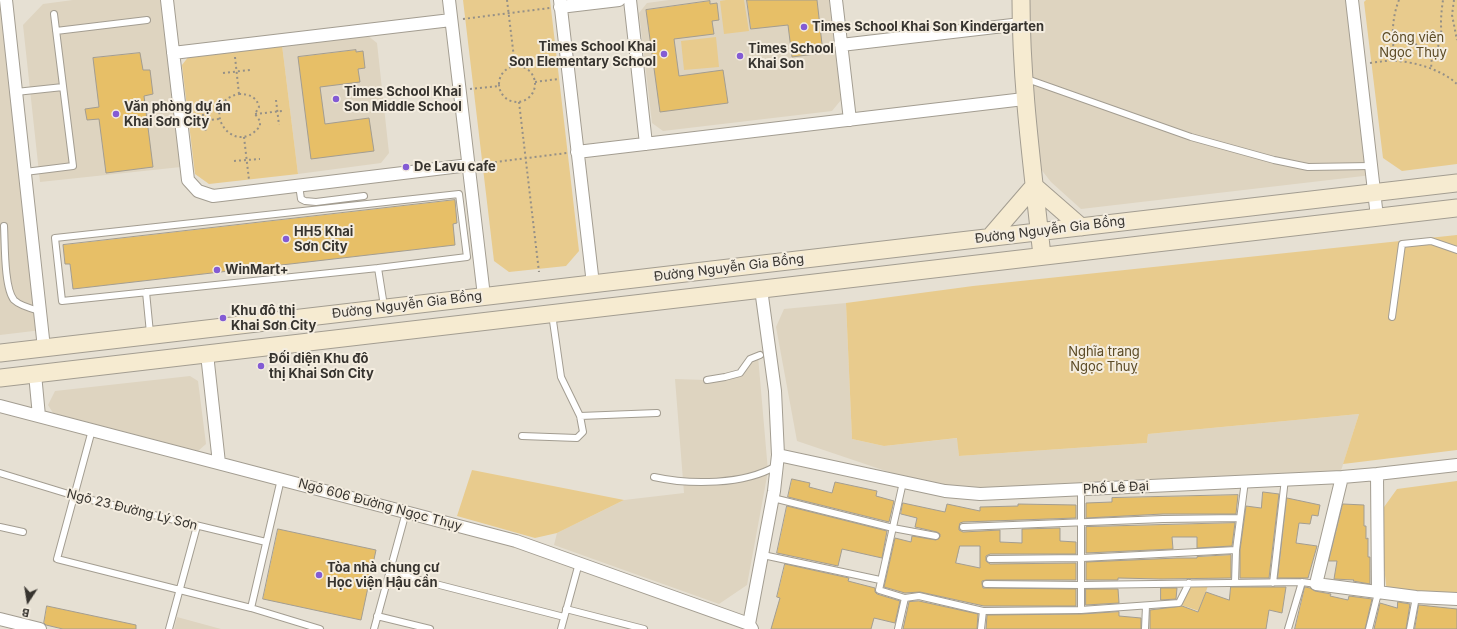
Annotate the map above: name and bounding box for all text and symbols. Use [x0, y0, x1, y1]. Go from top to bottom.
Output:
place label: Times School Khai Son Kindergarten [812, 19, 1044, 35]
marker: Times School Khai Son Kindergarten [799, 22, 809, 32]
park label: Công viên Ngọc Thụy [1379, 30, 1447, 61]
place label: Times School Khai Son Elementary School [509, 39, 656, 70]
place label: Times School Khai Son [748, 41, 834, 72]
marker: Times School Khai Son Elementary School [659, 49, 669, 59]
marker: Times School Khai Son [735, 51, 745, 61]
place label: Times School Khai Son Middle School [344, 84, 462, 115]
marker: Times School Khai Son Middle School [331, 94, 341, 104]
place label: Văn phòng dự án Khai Sơn City [124, 99, 231, 130]
marker: Văn phòng dự án Khai Sơn City [111, 109, 121, 119]
place label: De Lavu cafe [414, 159, 496, 175]
marker: De Lavu cafe [401, 162, 411, 172]
street label: Đường Nguyễn Gia Bồng [974, 213, 1126, 247]
place label: HH5 Khai Sơn City [294, 224, 353, 255]
marker: HH5 Khai Sơn City [281, 234, 291, 244]
street label: Đường Nguyễn Gia Bồng [653, 251, 805, 285]
place label: WinMart+ [225, 262, 289, 278]
marker: WinMart+ [212, 265, 222, 275]
street label: Đường Nguyễn Gia Bồng [331, 288, 483, 322]
place label: Khu đô thị Khai Sơn City [231, 303, 316, 334]
marker: Khu đô thị Khai Sơn City [218, 313, 228, 323]
park label: Nghĩa trang Ngọc Thuỵ [1068, 344, 1140, 375]
place label: Đối diện Khu đô thị Khai Sơn City [269, 351, 374, 382]
marker: Đối diện Khu đô thị Khai Sơn City [256, 361, 266, 371]
street label: Ngõ 606 Đường Ngọc Thụy [296, 476, 464, 534]
street label: Phố Lê Đại [1083, 478, 1149, 498]
street label: Ngõ 23 Đường Lý Sơn [65, 486, 199, 534]
place label: Tòa nhà chung cư Học viện Hậu cần [327, 560, 440, 591]
marker: Tòa nhà chung cư Học viện Hậu cần [314, 570, 324, 580]
north arrow [8, 581, 48, 621]
text: B [20, 605, 31, 620]

